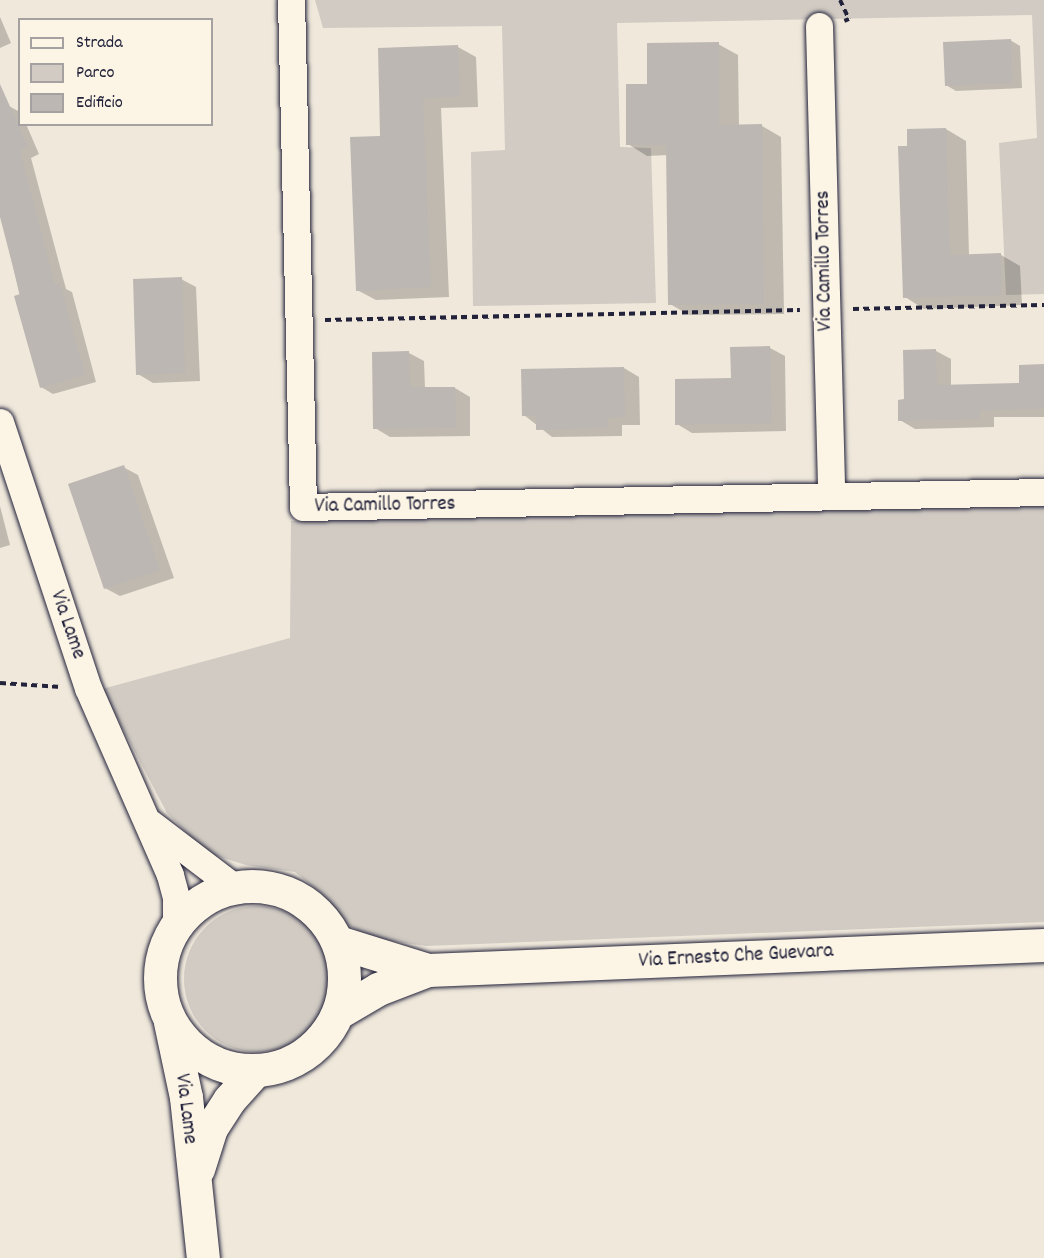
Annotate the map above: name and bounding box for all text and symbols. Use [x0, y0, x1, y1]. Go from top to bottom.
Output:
legend [18, 18, 213, 126]
text: Strada [76, 31, 123, 56]
text: Parco [76, 61, 115, 86]
text: Edificio [76, 91, 123, 116]
street label: Via Camillo Torres [811, 190, 839, 332]
street label: Via Camillo Torres [314, 492, 456, 520]
street label: Via Lame [44, 587, 90, 663]
street label: Via Ernesto Che Guevara [638, 939, 834, 975]
street label: Via Lame [168, 1072, 202, 1146]

